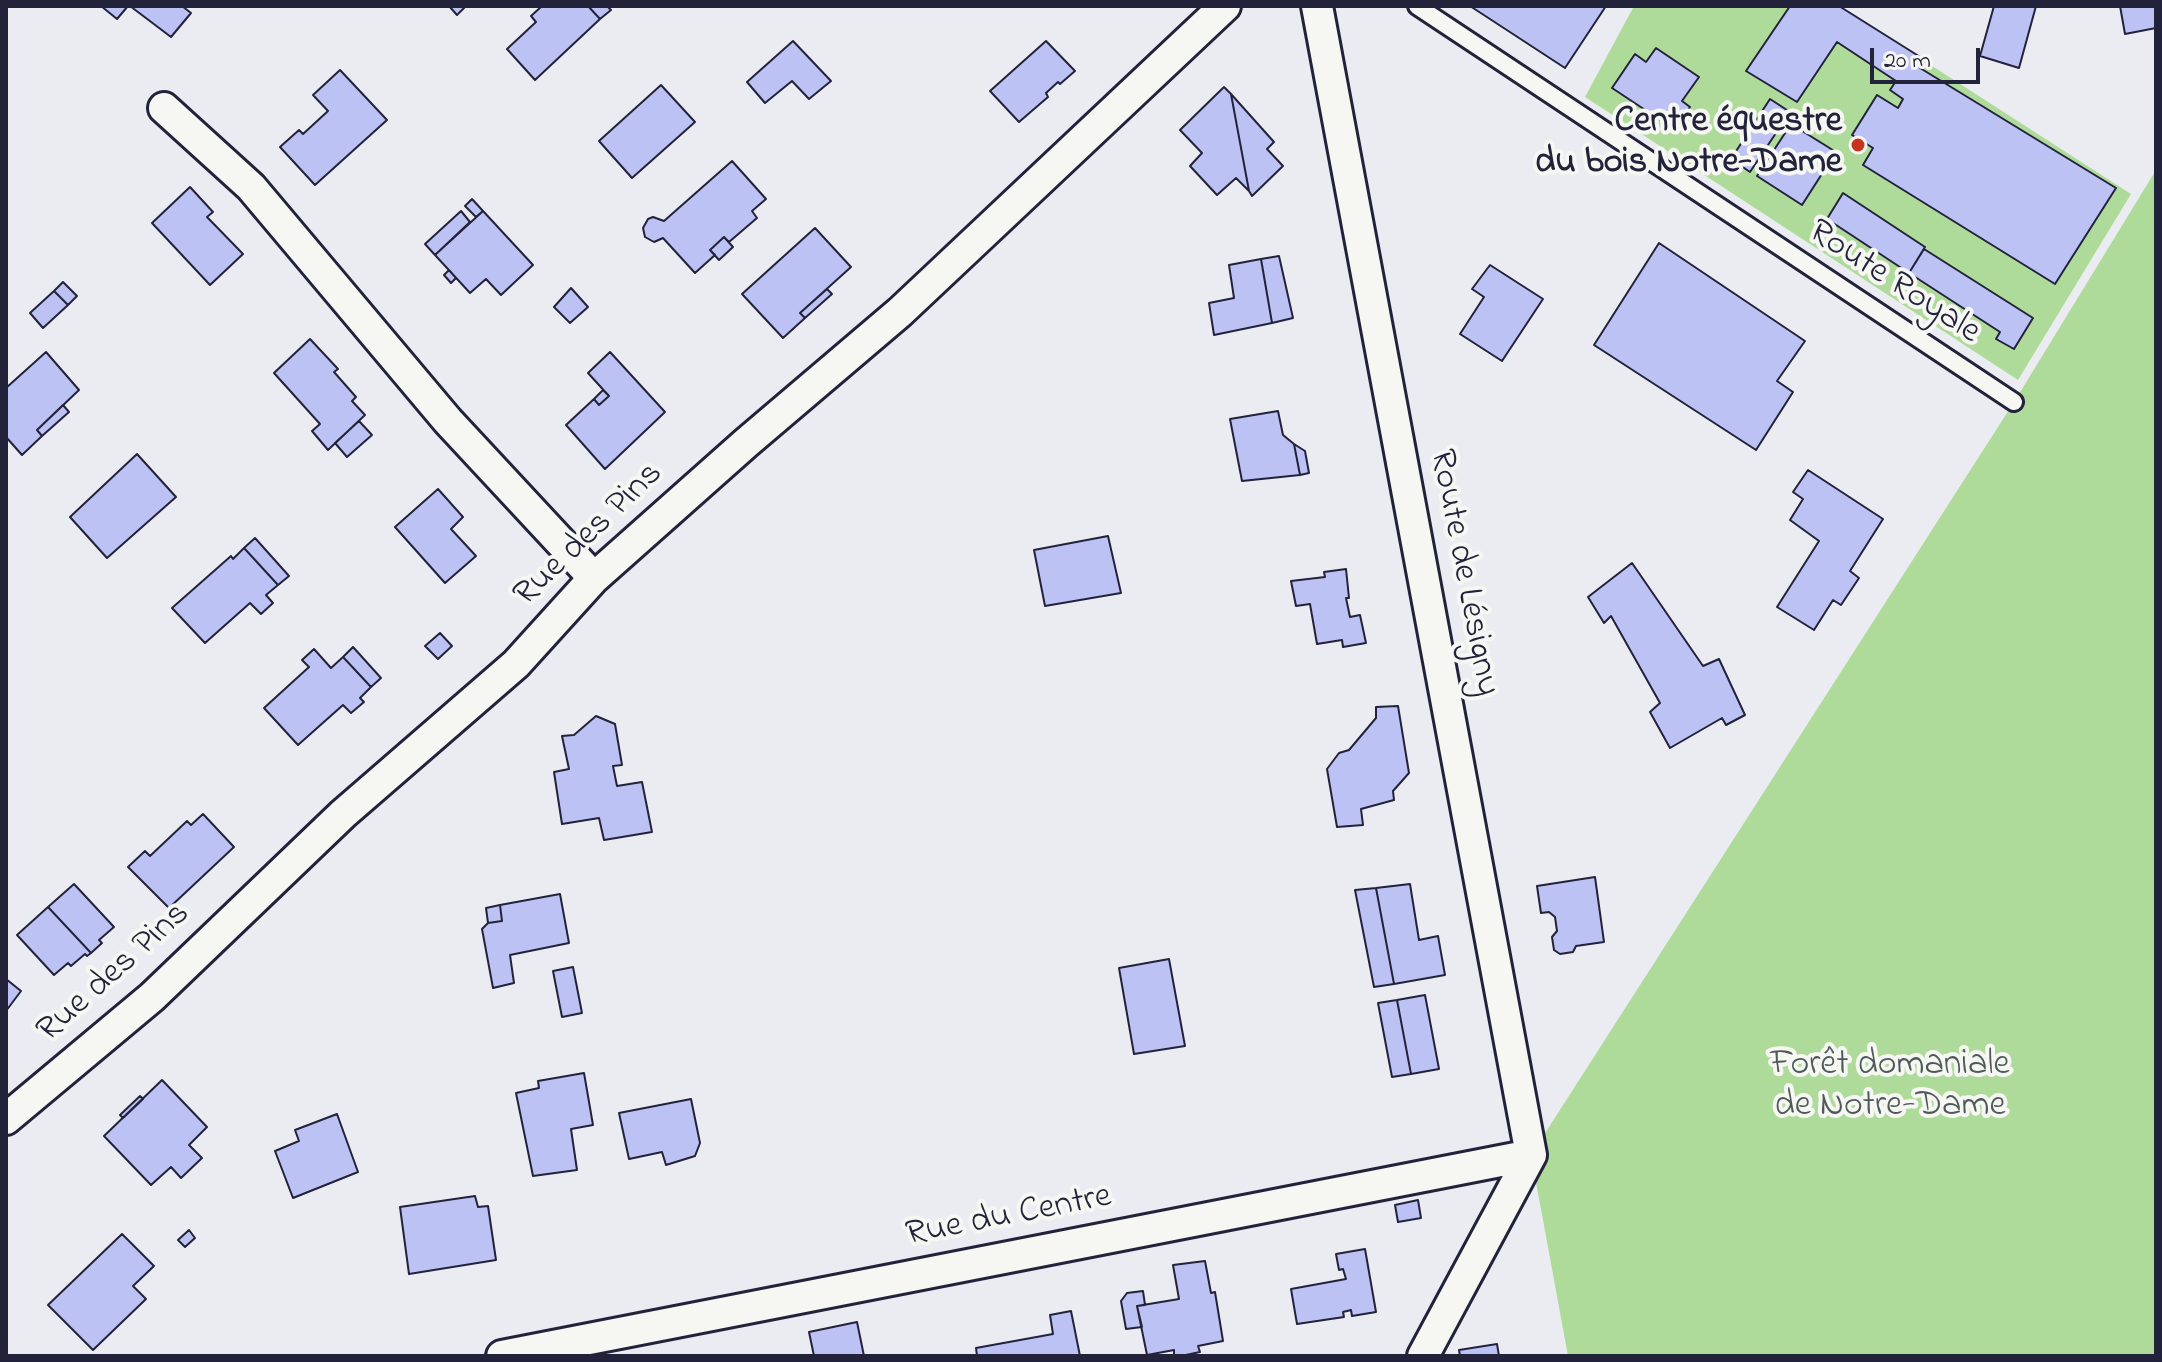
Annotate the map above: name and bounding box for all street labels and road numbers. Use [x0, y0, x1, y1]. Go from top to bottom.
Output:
street label: Route Royale [1799, 212, 1987, 356]
street label: Route de Lésigny [1417, 446, 1507, 700]
street label: Rue des Pins [506, 454, 674, 618]
street label: Rue des Pins [30, 894, 200, 1054]
street label: Rue du Centre [903, 1177, 1115, 1259]

